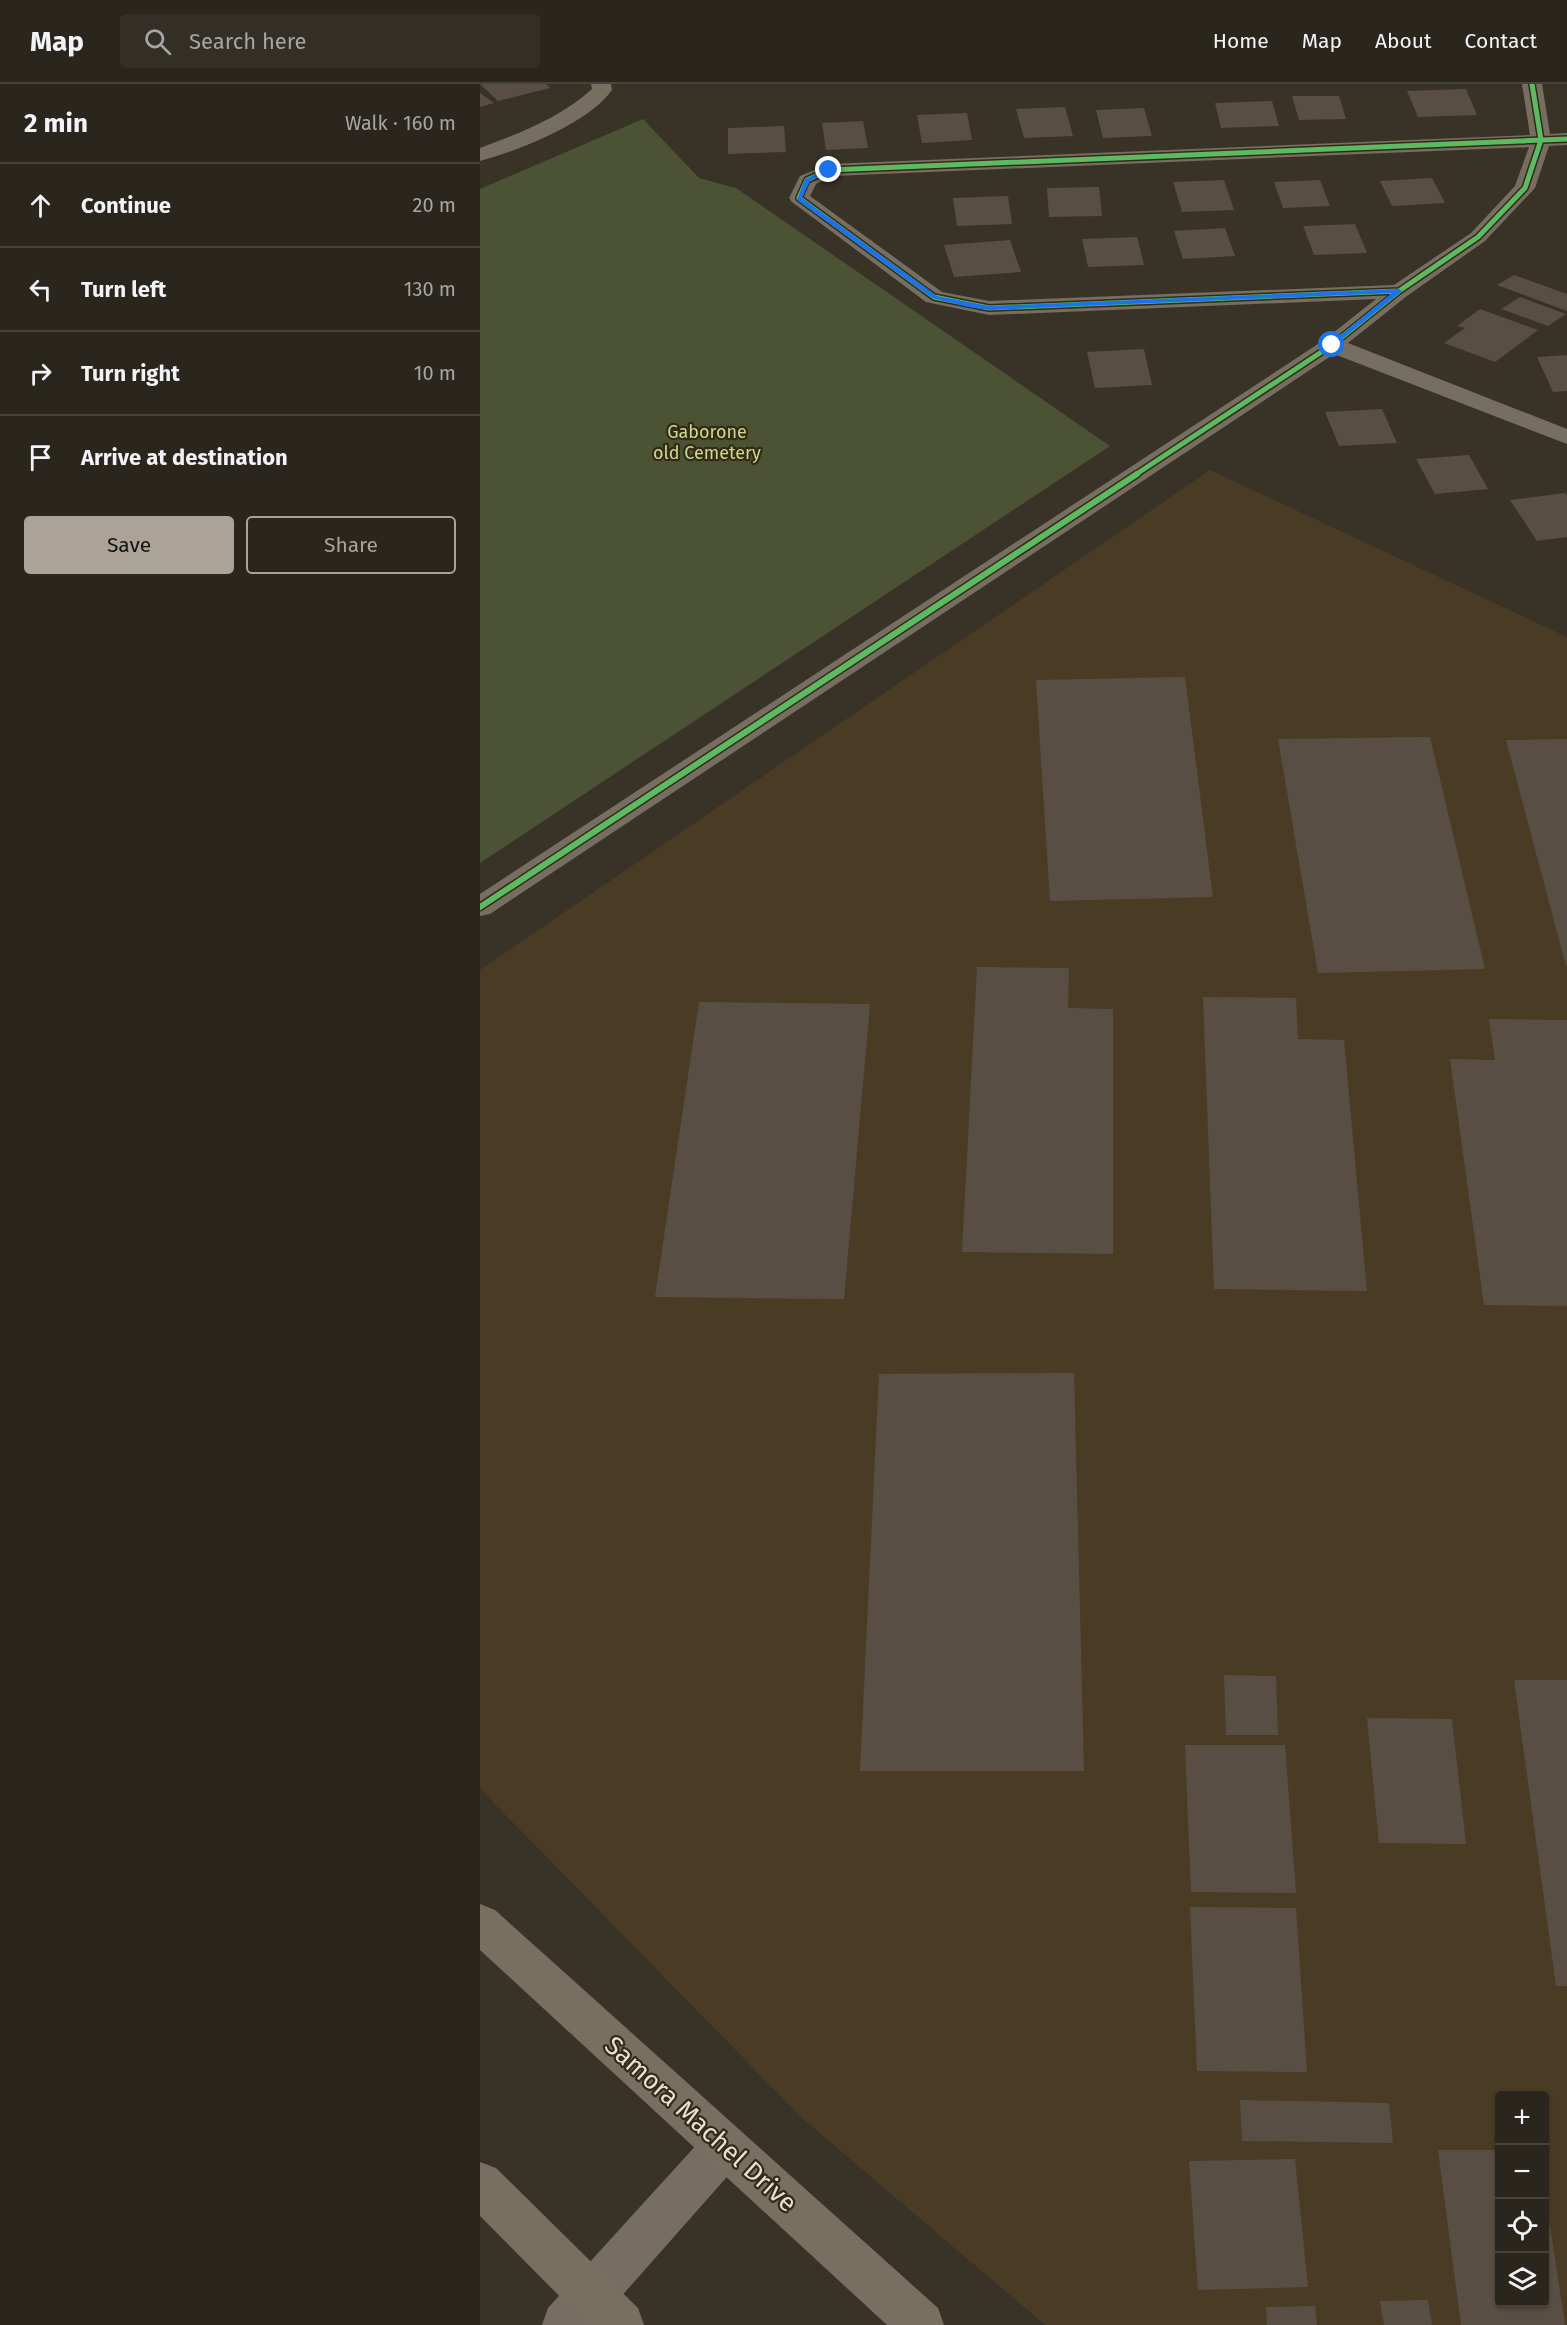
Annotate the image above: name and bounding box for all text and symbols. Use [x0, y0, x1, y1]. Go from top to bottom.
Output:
search box [120, 14, 540, 68]
text: Map [30, 25, 84, 58]
icon: search [141, 25, 174, 58]
text: Search here [189, 28, 307, 55]
text: Home [1213, 28, 1269, 54]
text: Map [1302, 28, 1342, 54]
text: About [1375, 28, 1432, 54]
text: Contact [1465, 28, 1537, 54]
text: 2 min [24, 108, 88, 139]
text: Walk · 160 m [345, 111, 456, 135]
route end [815, 156, 841, 182]
icon: ahead [24, 189, 57, 222]
text: Continue [81, 192, 171, 219]
text: 20 m [413, 193, 456, 217]
icon: left [24, 273, 57, 306]
text: Turn left [81, 276, 166, 303]
text: 130 m [404, 277, 456, 301]
route start [1318, 331, 1344, 357]
icon: right [24, 357, 57, 390]
text: Turn right [81, 360, 180, 387]
text: 10 m [414, 361, 456, 385]
park label: Gaborone old Cemetery [653, 421, 761, 464]
icon: arrive [24, 441, 57, 474]
text: Arrive at destination [81, 444, 288, 471]
button: Save [24, 516, 234, 574]
button: Share [246, 516, 456, 574]
street label: Samora Machel Drive [598, 2030, 803, 2219]
map controls [1495, 2091, 1549, 2307]
button: + [1495, 2091, 1549, 2145]
button: − [1495, 2145, 1549, 2199]
button: locate [1495, 2199, 1549, 2253]
button: layers [1495, 2253, 1549, 2307]

